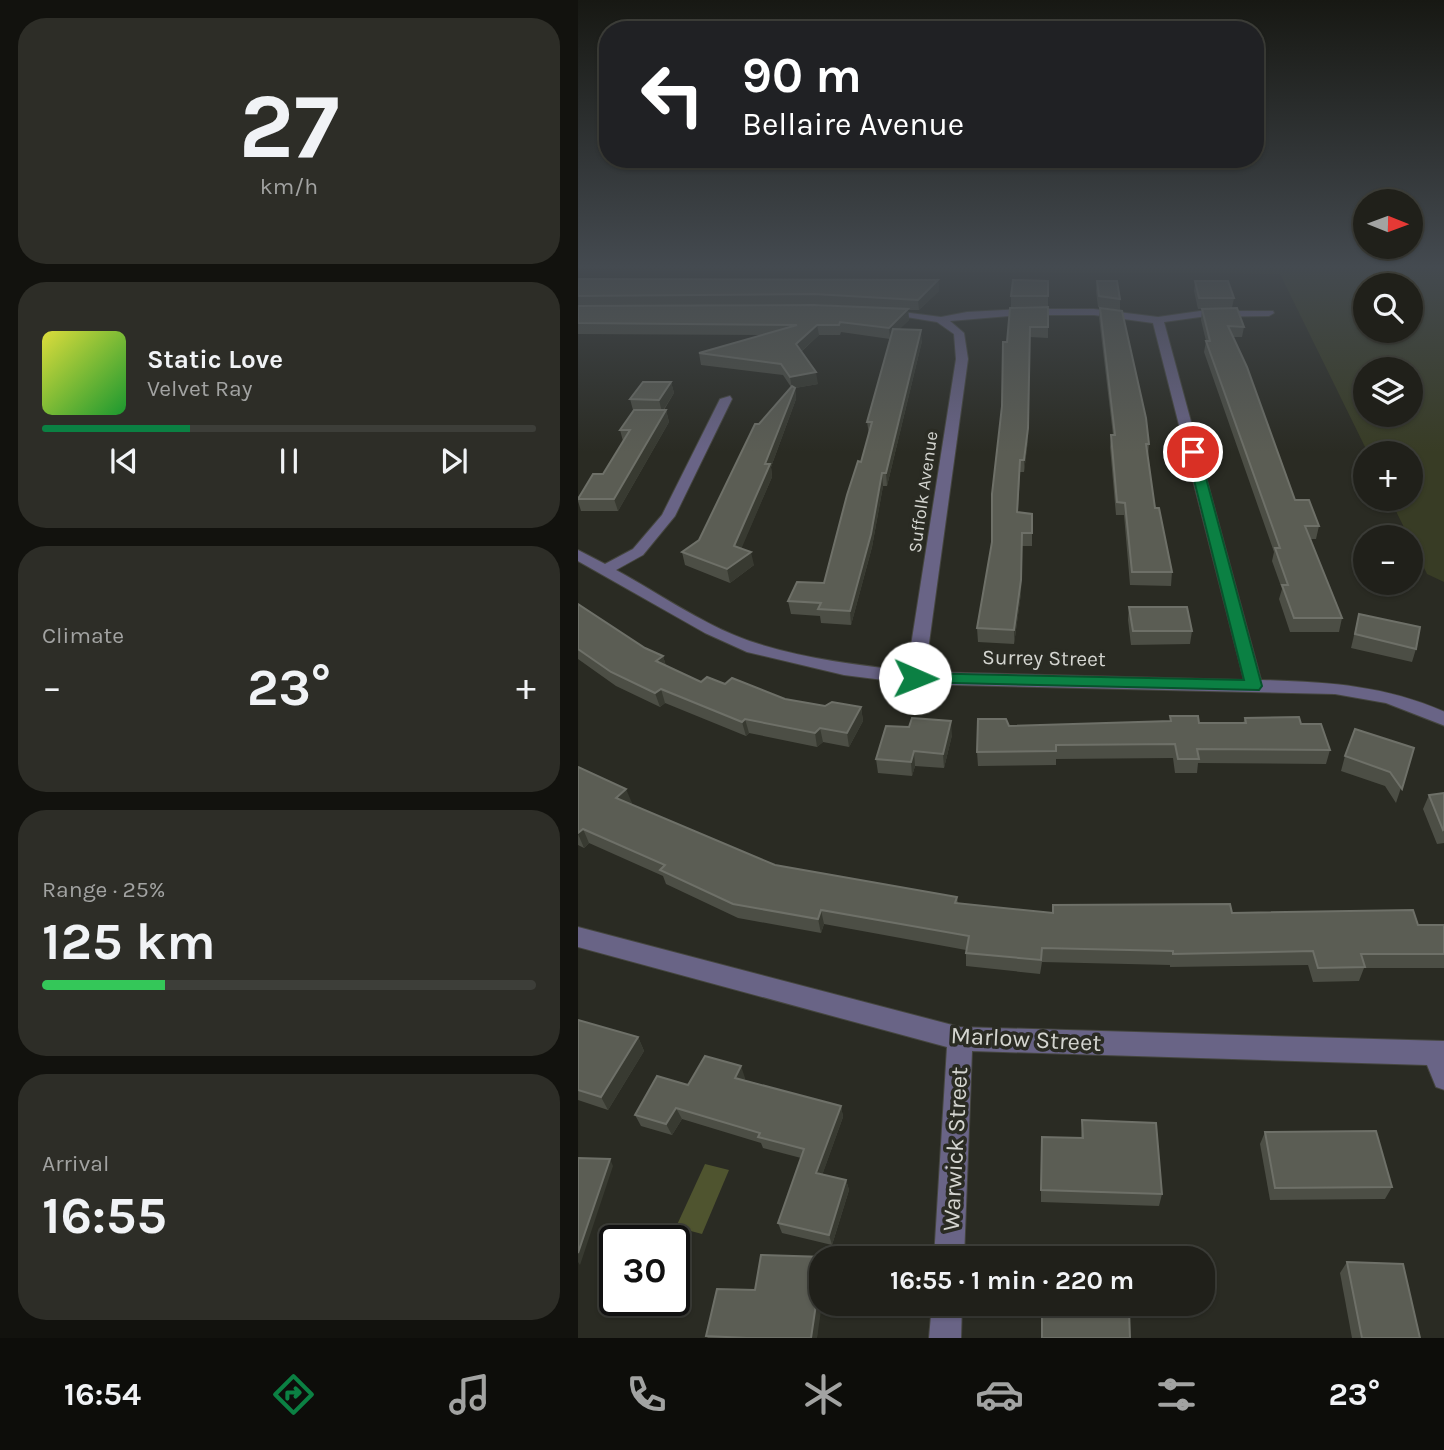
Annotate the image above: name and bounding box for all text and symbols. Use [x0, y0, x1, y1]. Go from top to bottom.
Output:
text: 90 m [742, 47, 862, 104]
icon: left [627, 49, 718, 140]
text: 27 [239, 74, 339, 180]
text: Bellaire Avenue [742, 106, 964, 143]
text: km/h [260, 173, 318, 200]
north arrow [1353, 189, 1423, 259]
map controls [1353, 189, 1423, 595]
button: search [1353, 273, 1423, 343]
text: Static Love [147, 344, 283, 375]
button: layers [1353, 357, 1423, 427]
text: Velvet Ray [147, 375, 252, 402]
pin [1163, 422, 1223, 482]
street label: Suffolk Avenue [904, 430, 942, 554]
icon: arrive [1174, 433, 1212, 471]
button: + [1353, 441, 1423, 511]
icon: previous [105, 442, 143, 480]
icon: pause [270, 442, 308, 480]
icon: next [435, 442, 473, 480]
button: − [1353, 525, 1423, 595]
text: Climate [42, 622, 124, 649]
position arrow [878, 641, 952, 715]
street label: Surrey Street [982, 645, 1106, 671]
text: 23° [247, 657, 331, 718]
text: − [42, 665, 62, 710]
text: + [516, 665, 536, 710]
text: Range · 25% [42, 876, 165, 903]
text: 125 km [42, 911, 216, 972]
street label: Marlow Street [950, 1021, 1102, 1057]
street label: Warwick Street [937, 1066, 973, 1232]
text: Arrival [42, 1150, 109, 1177]
text: 16:55 [42, 1185, 167, 1246]
speed limit sign: 30 [599, 1225, 690, 1316]
text: 16:55 · 1 min · 220 m [890, 1265, 1134, 1296]
icon: directions [269, 1370, 318, 1419]
icon: music [445, 1370, 494, 1419]
icon: phone [622, 1370, 671, 1419]
icon: climate [799, 1370, 848, 1419]
icon: car [975, 1370, 1024, 1419]
icon: filters [1152, 1370, 1201, 1419]
text: 16:54 [64, 1376, 141, 1413]
text: 23° [1328, 1376, 1380, 1413]

